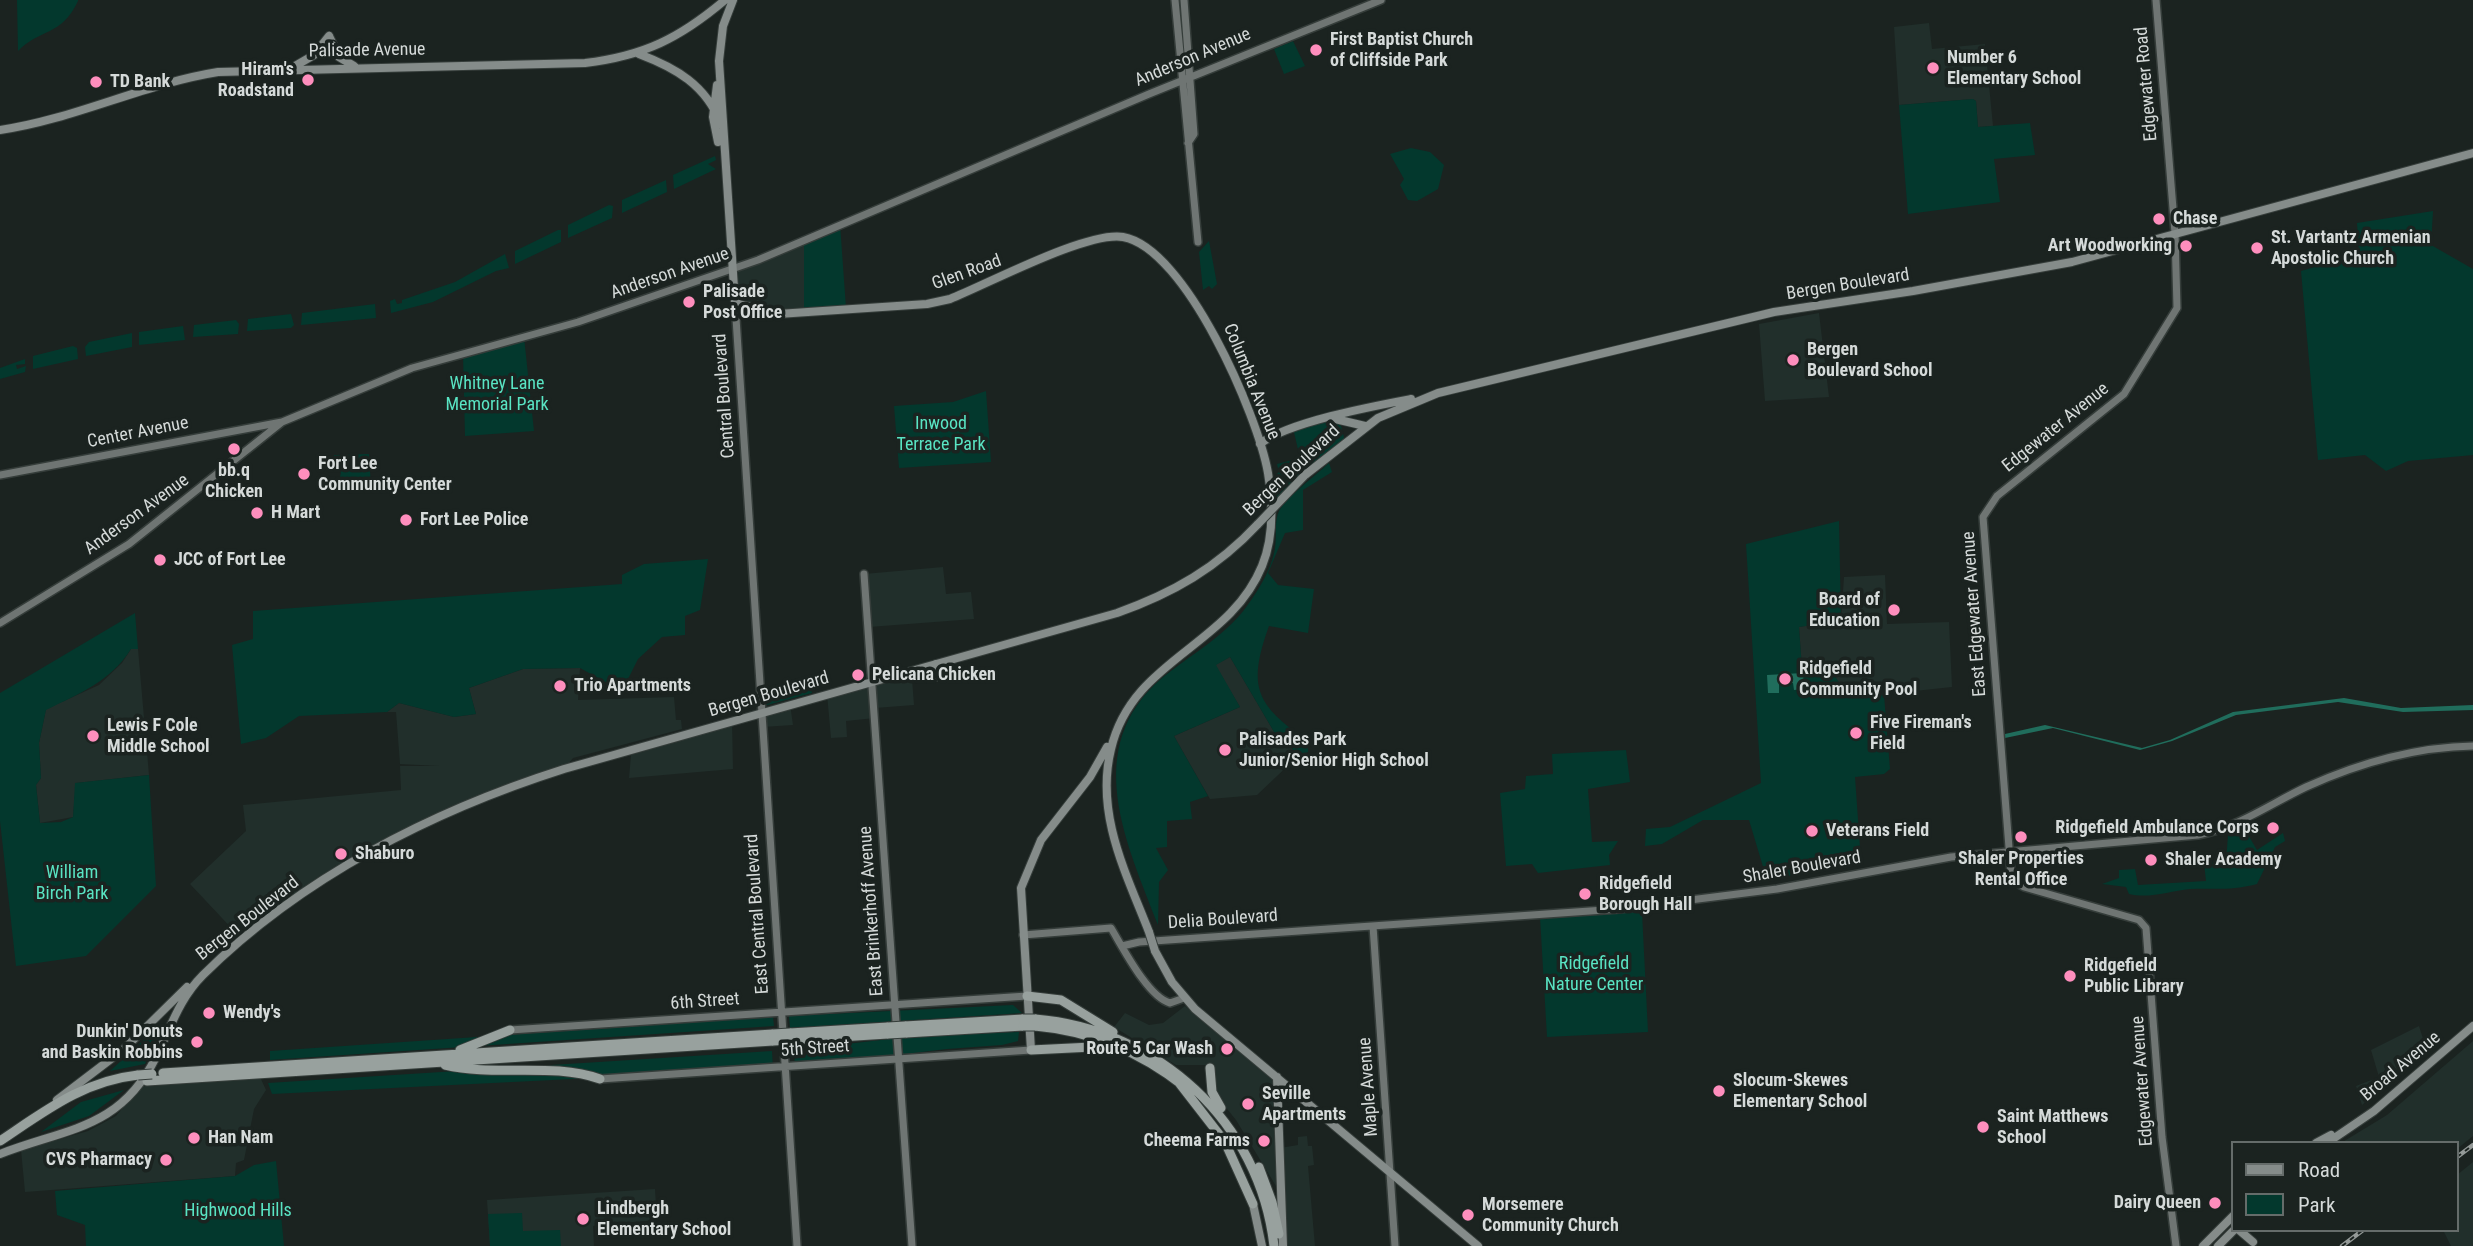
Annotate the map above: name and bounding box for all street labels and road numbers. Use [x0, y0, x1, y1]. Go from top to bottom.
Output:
street label: Anderson Avenue [1132, 24, 1254, 92]
street label: Edgewater Road [2131, 26, 2163, 142]
street label: Palisade Avenue [308, 39, 426, 63]
street label: Anderson Avenue [608, 244, 732, 304]
street label: Glen Road [929, 251, 1005, 295]
street label: Bergen Boulevard [1785, 265, 1911, 305]
street label: Columbia Avenue [1218, 321, 1284, 443]
street label: Central Boulevard [710, 333, 740, 459]
street label: Edgewater Avenue [1998, 379, 2114, 477]
street label: Center Avenue [86, 413, 190, 453]
street label: Bergen Boulevard [1239, 421, 1345, 521]
street label: Anderson Avenue [81, 470, 193, 560]
street label: East Edgewater Avenue [1958, 531, 1992, 697]
street label: Bergen Boulevard [706, 668, 832, 722]
street label: East Brinkerhoff Avenue [855, 825, 889, 997]
street label: East Central Boulevard [742, 833, 774, 995]
street label: Shaler Boulevard [1741, 847, 1863, 889]
street label: Bergen Boulevard [192, 872, 304, 966]
street label: Delia Boulevard [1167, 905, 1279, 935]
street label: 6th Street [670, 989, 740, 1015]
street label: Edgewater Avenue [2128, 1015, 2158, 1147]
street label: Broad Avenue [2357, 1027, 2445, 1107]
street label: 5th Street [780, 1036, 850, 1062]
street label: Maple Avenue [1355, 1037, 1383, 1137]

